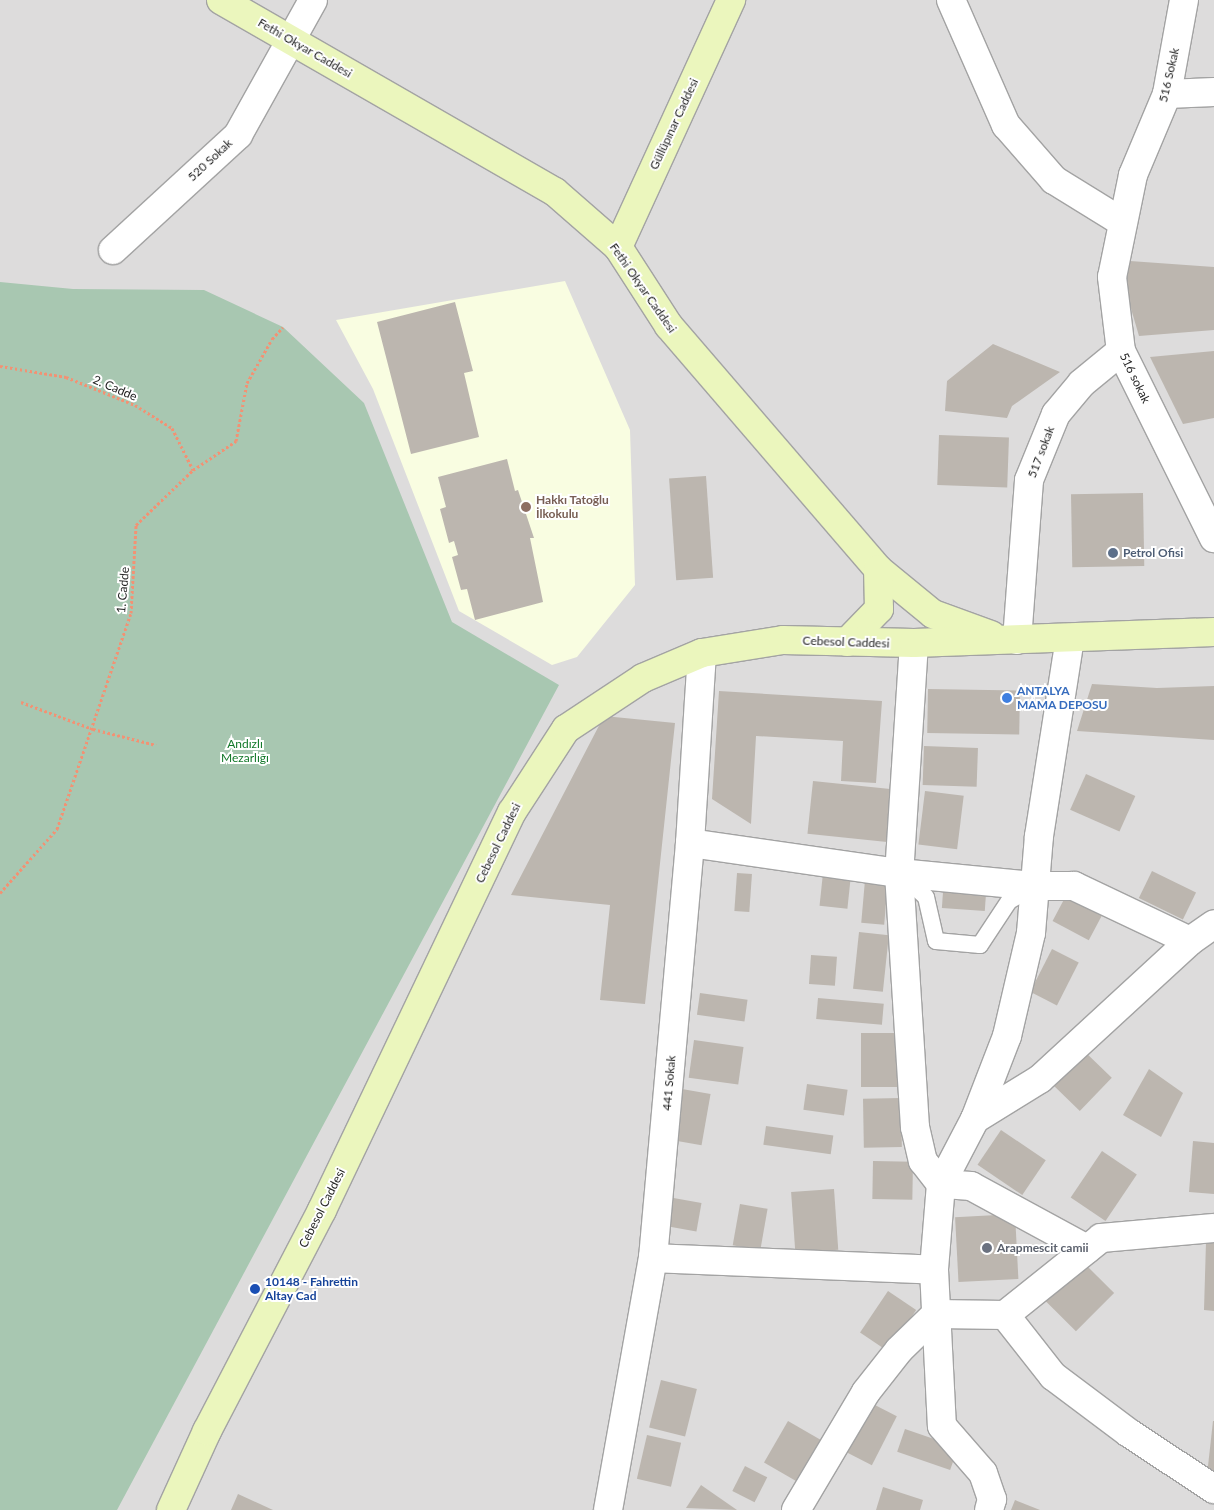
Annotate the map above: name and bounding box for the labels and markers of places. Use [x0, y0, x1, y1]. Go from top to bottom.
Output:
place label: Hakkı Tatoğlu İlkokulu [536, 493, 609, 521]
marker: Hakkı Tatoğlu İlkokulu [520, 501, 532, 513]
place label: Petrol Ofisi [1123, 546, 1183, 560]
marker: Petrol Ofisi [1107, 547, 1119, 559]
place label: ANTALYA MAMA DEPOSU [1017, 684, 1108, 712]
marker: ANTALYA MAMA DEPOSU [1001, 692, 1013, 704]
place label: Arapmescit camii [997, 1241, 1089, 1255]
marker: Arapmescit camii [981, 1242, 993, 1254]
place label: 10148 - Fahrettin Altay Cad [265, 1275, 358, 1303]
marker: 10148 - Fahrettin Altay Cad [249, 1283, 261, 1295]

